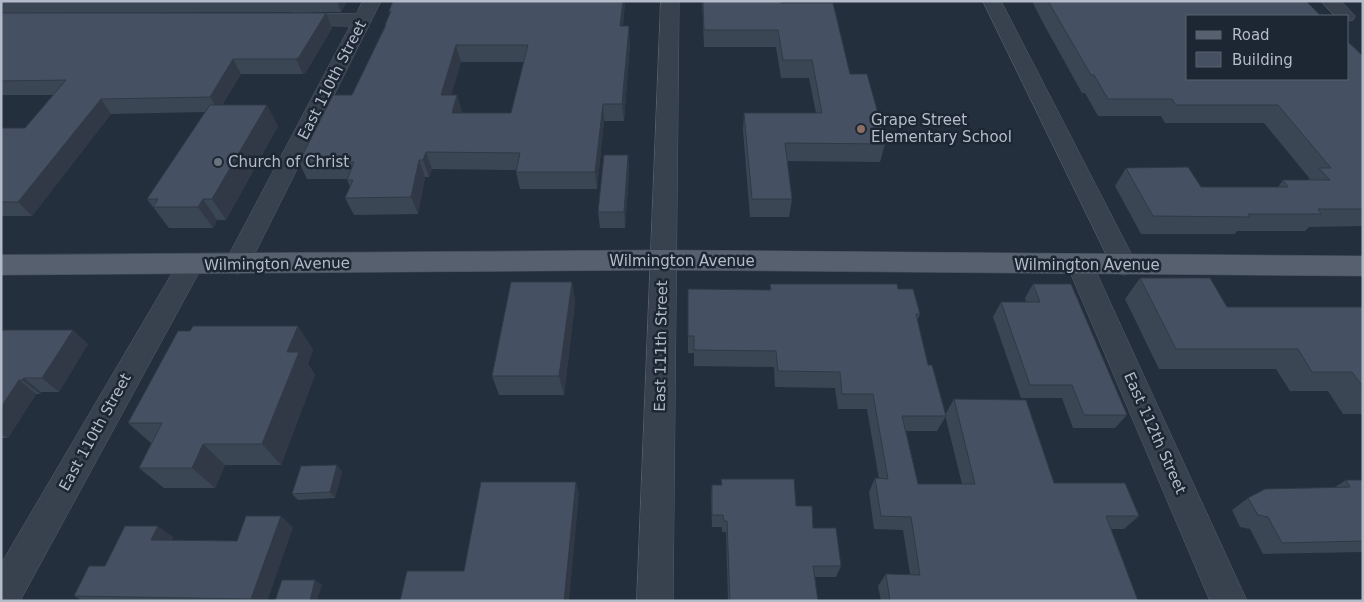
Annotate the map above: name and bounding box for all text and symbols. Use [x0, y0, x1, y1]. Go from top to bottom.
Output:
legend [1186, 15, 1349, 80]
street label: East 110th Street [294, 17, 370, 143]
text: Road [1232, 26, 1270, 44]
text: Building [1232, 51, 1293, 69]
place label: Grape Street Elementary School [871, 111, 1012, 146]
marker: Grape Street Elementary School [855, 123, 867, 135]
place label: Church of Christ [228, 153, 349, 171]
marker: Church of Christ [212, 156, 224, 168]
street label: Wilmington Avenue [609, 252, 755, 270]
street label: Wilmington Avenue [204, 254, 350, 274]
street label: Wilmington Avenue [1014, 256, 1160, 274]
street label: East 111th Street [651, 280, 671, 412]
street label: East 112th Street [1120, 369, 1190, 497]
street label: East 110th Street [55, 370, 135, 494]

